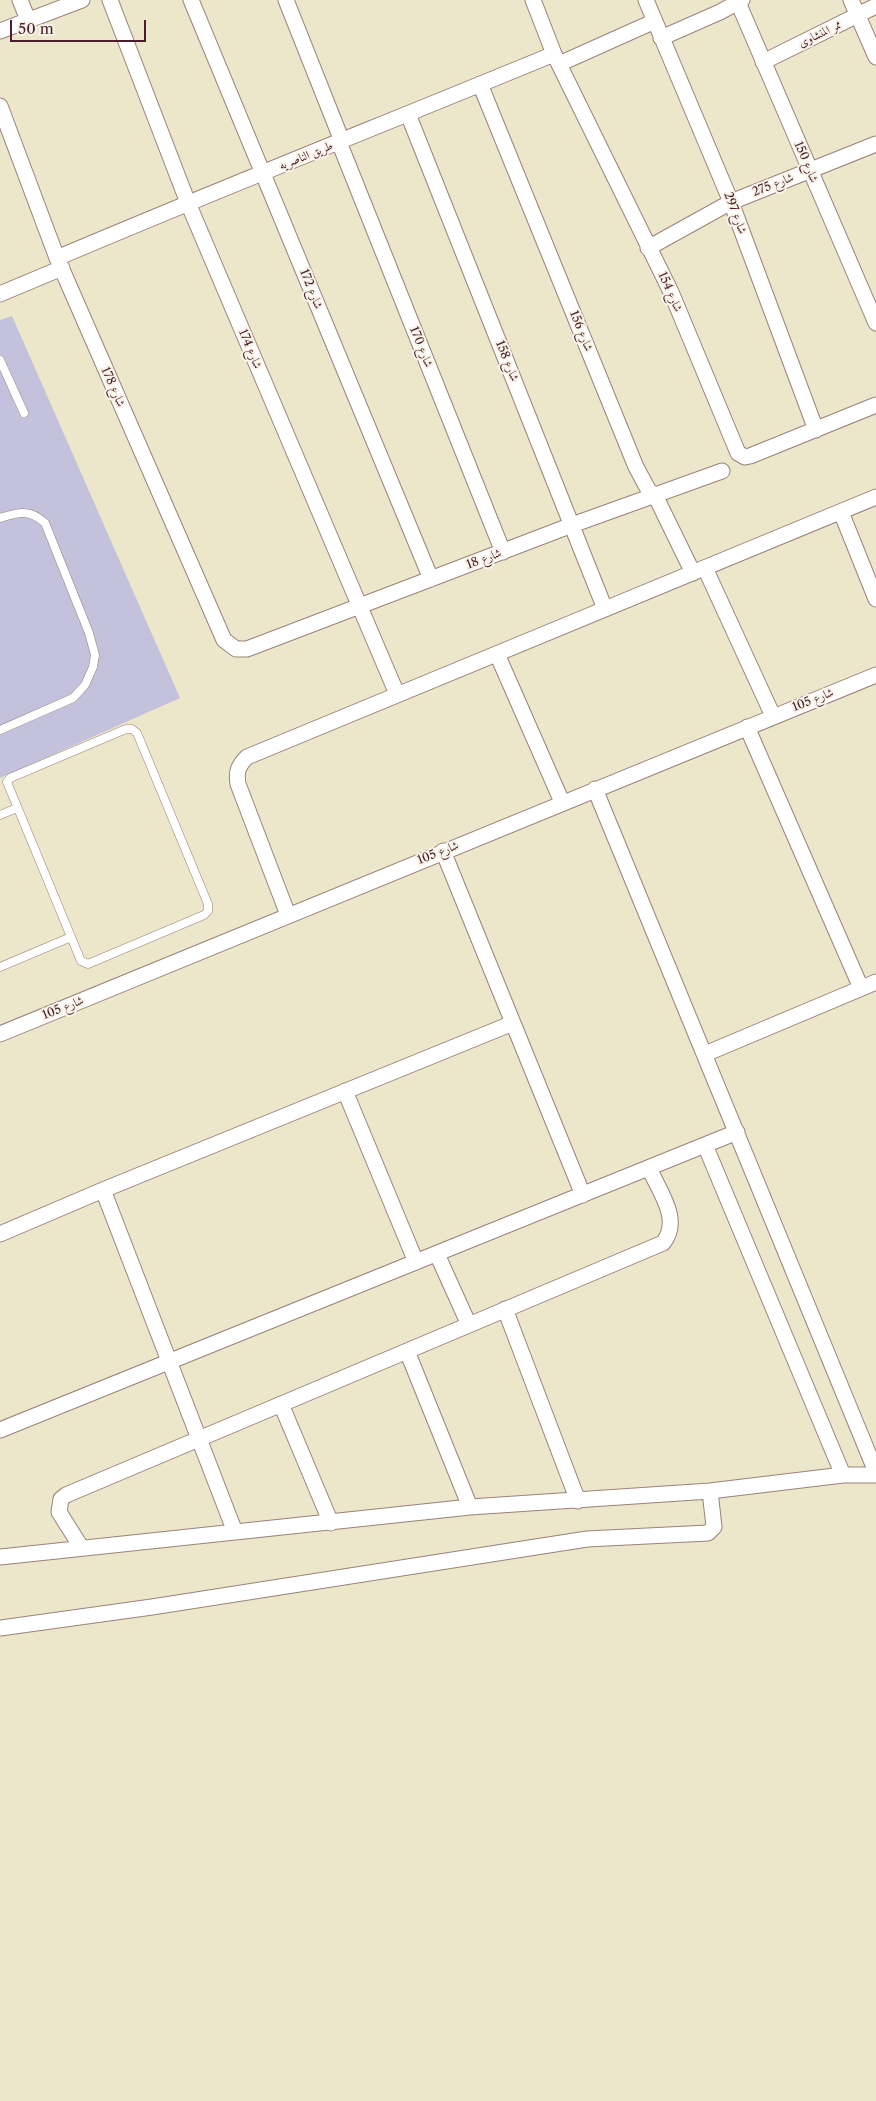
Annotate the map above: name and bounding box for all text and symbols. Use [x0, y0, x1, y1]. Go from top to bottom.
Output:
scale bar [12, 10, 149, 42]
street label: ممر المنشاوى [796, 17, 844, 51]
text: 50 m [18, 19, 54, 38]
street label: طريق الناصريه [277, 139, 335, 173]
street label: شارع 150 [791, 139, 821, 185]
street label: شارع 275 [750, 170, 796, 200]
street label: شارع 297 [720, 190, 750, 236]
street label: شارع 172 [296, 267, 326, 311]
street label: شارع 154 [655, 270, 685, 314]
street label: شارع 156 [566, 309, 596, 353]
street label: شارع 170 [406, 325, 436, 369]
street label: شارع 174 [235, 327, 265, 371]
street label: شارع 158 [492, 339, 522, 383]
street label: شارع 178 [98, 365, 128, 409]
street label: شارع 18 [465, 546, 503, 572]
street label: شارع 105 [790, 685, 836, 715]
street label: شارع 105 [415, 838, 461, 868]
street label: شارع 105 [40, 993, 86, 1023]

